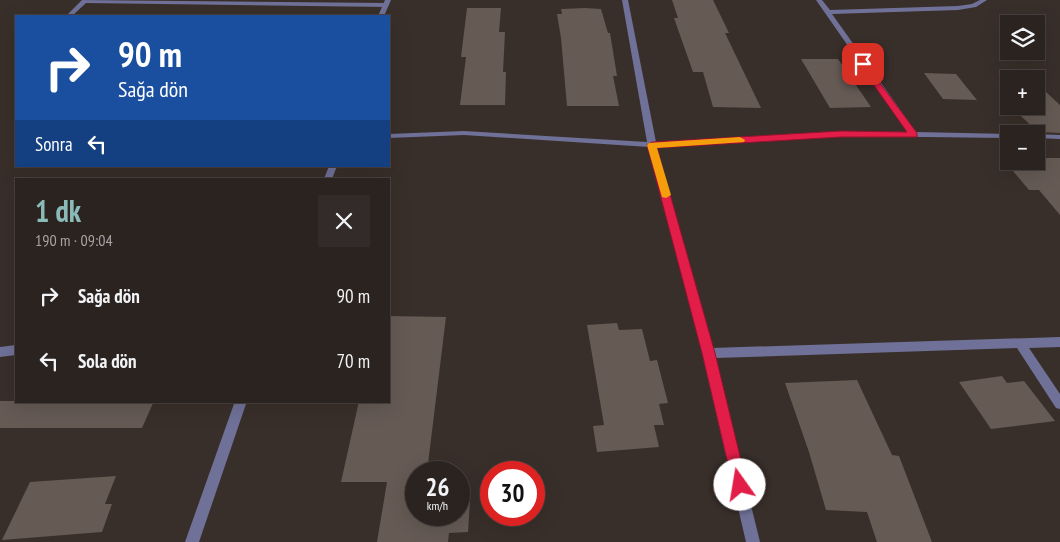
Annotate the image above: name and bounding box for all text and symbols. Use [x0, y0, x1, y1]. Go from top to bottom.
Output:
map controls [1000, 15, 1045, 170]
button: layers [1000, 15, 1045, 60]
text: 90 m [118, 31, 182, 77]
icon: right [35, 35, 100, 100]
pin [842, 43, 884, 85]
icon: arrive [849, 50, 877, 78]
button: + [1000, 70, 1045, 115]
text: Sağa dön [118, 75, 188, 103]
button: − [1000, 125, 1045, 170]
icon: left [83, 130, 111, 158]
text: Sonra [35, 132, 73, 156]
text: 1 dk [35, 191, 81, 230]
button: close [318, 195, 370, 247]
text: 190 m · 09:04 [35, 230, 113, 250]
icon: right [35, 282, 63, 310]
text: Sağa dön [78, 284, 140, 308]
text: 90 m [337, 284, 370, 308]
icon: left [35, 347, 63, 375]
text: Sola dön [78, 349, 137, 373]
text: 70 m [337, 349, 370, 373]
position arrow [713, 458, 765, 510]
speed limit sign: 30 [480, 461, 545, 526]
text: 26 [426, 471, 449, 503]
text: km/h [427, 498, 448, 513]

